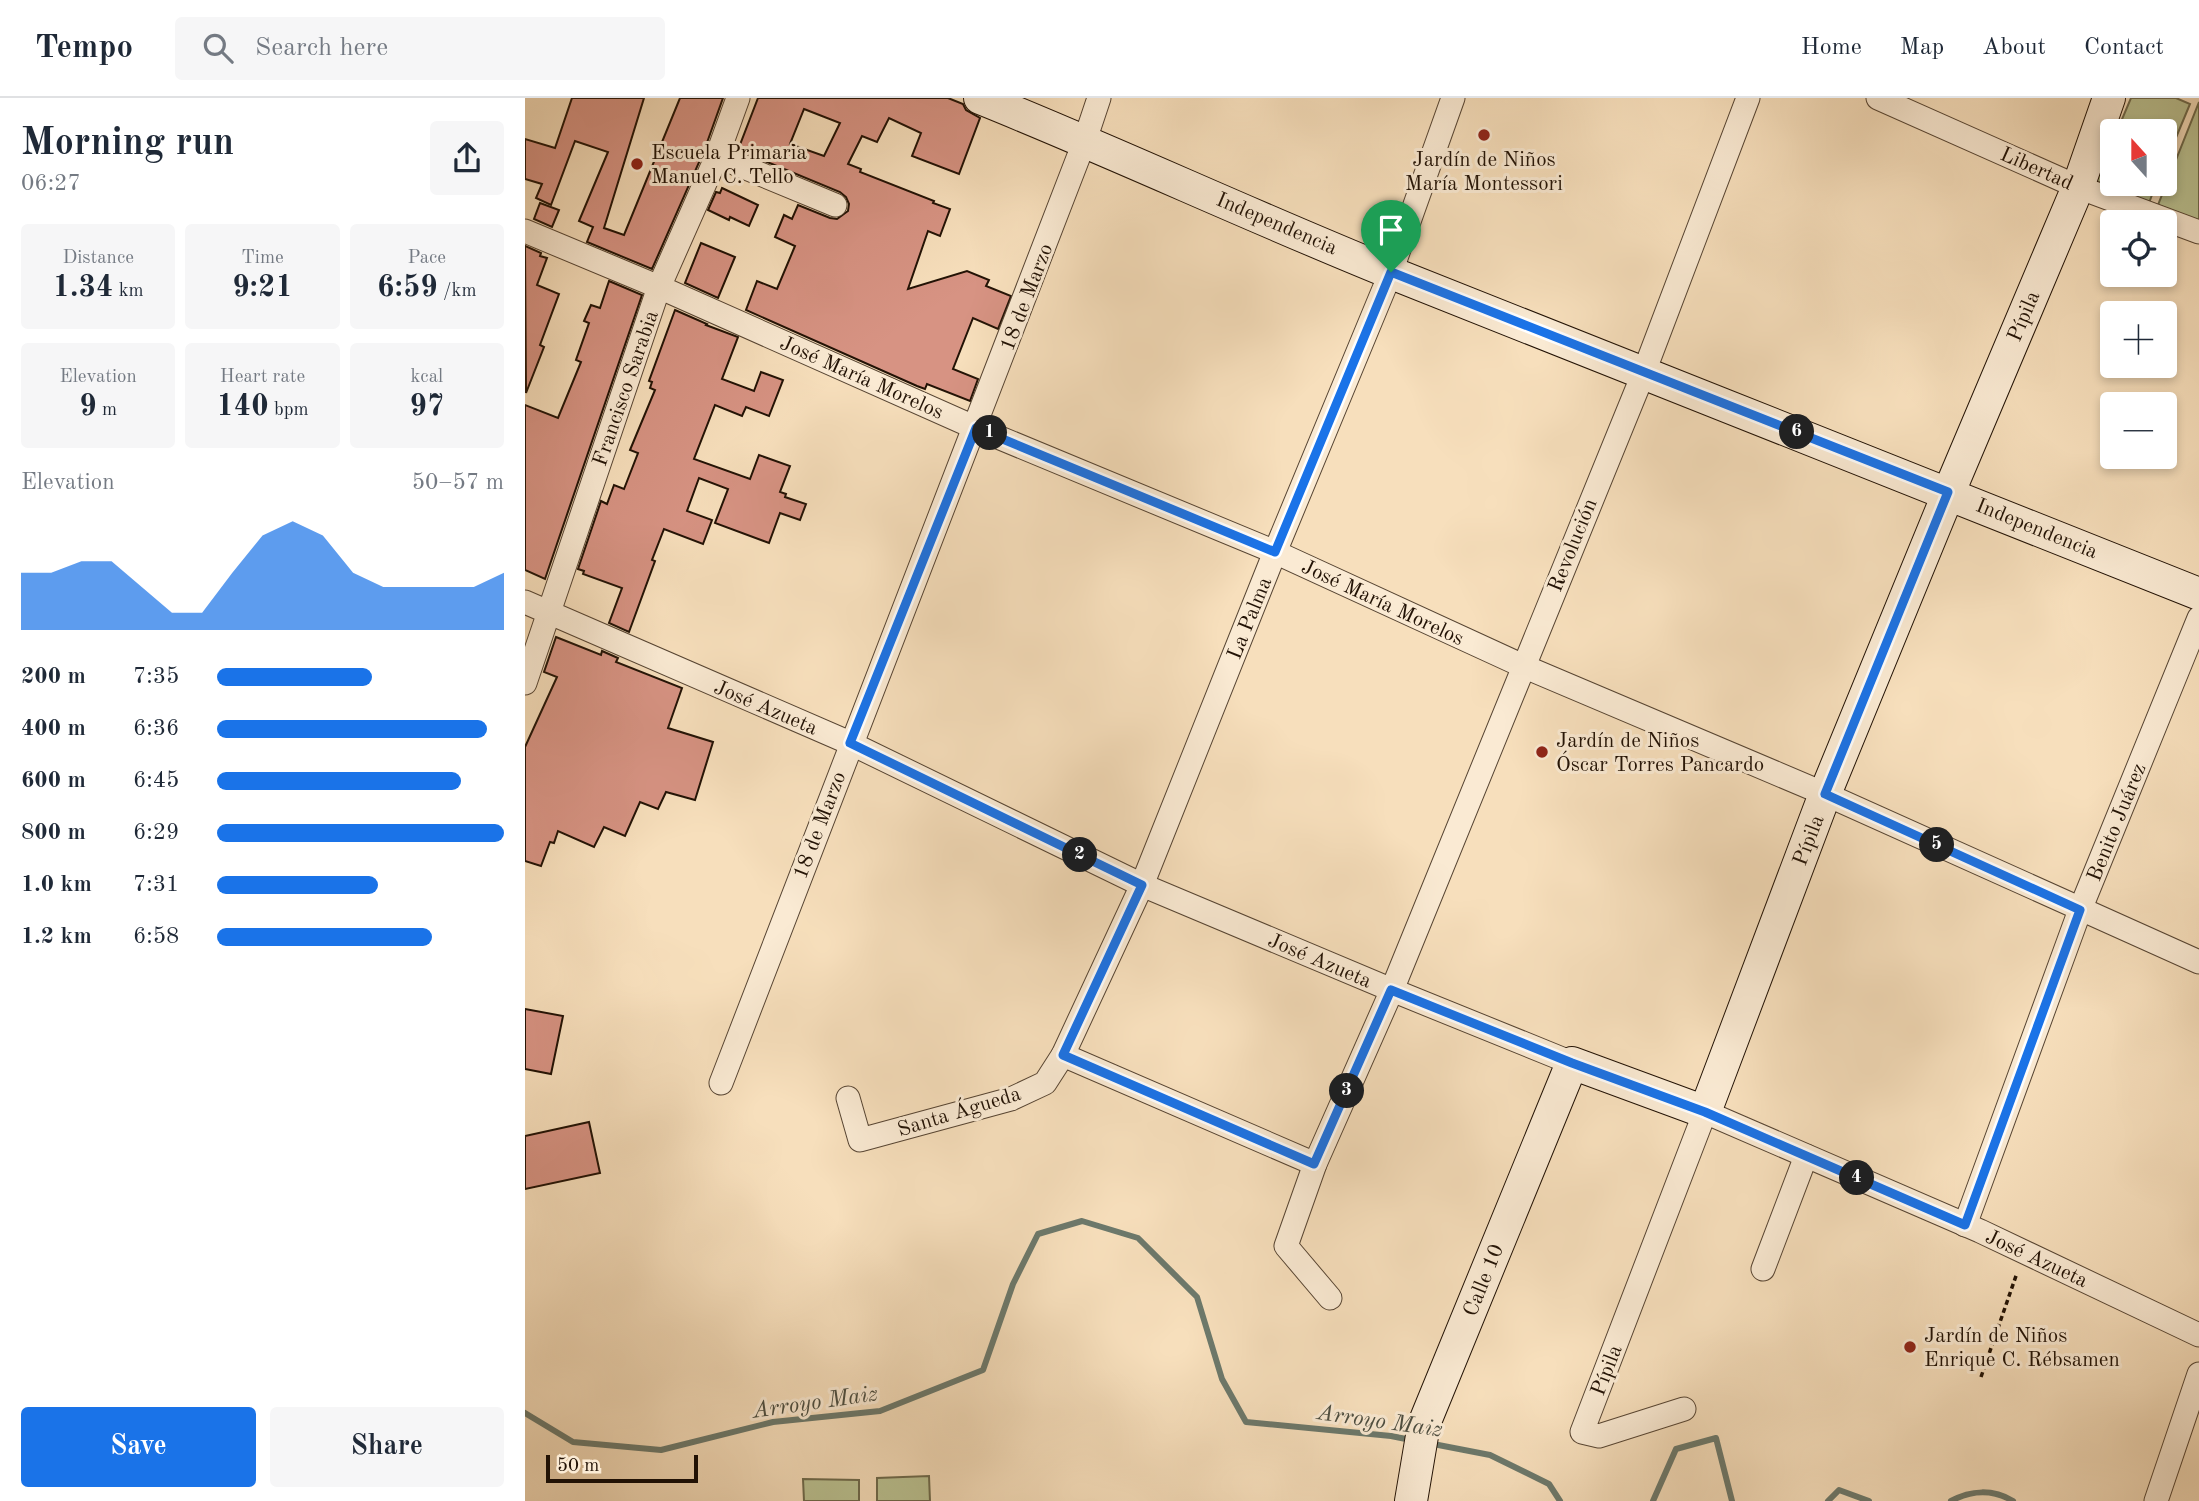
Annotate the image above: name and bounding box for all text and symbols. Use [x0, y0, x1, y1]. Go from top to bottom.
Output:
search box [175, 17, 665, 80]
icon: search [199, 29, 237, 67]
text: Tempo [35, 32, 133, 65]
text: Search here [255, 35, 388, 61]
text: Home [1801, 36, 1862, 60]
text: Map [1900, 36, 1944, 60]
text: About [1982, 36, 2046, 60]
text: Contact [2084, 36, 2164, 60]
north arrow [2100, 119, 2177, 196]
map controls [2100, 119, 2177, 469]
button: share [430, 121, 504, 195]
text: Morning run [21, 125, 234, 163]
marker: Jardín de Niños María Montessori [1476, 127, 1492, 143]
place label: Escuela Primaria Manuel C. Tello [651, 143, 807, 188]
street label: Libertad [1997, 144, 2076, 195]
place label: Jardín de Niños María Montessori [1405, 150, 1563, 195]
marker: Escuela Primaria Manuel C. Tello [629, 156, 645, 172]
text: 06:27 [21, 172, 81, 195]
street label: Independencia [1213, 189, 1340, 259]
pin [1361, 200, 1421, 272]
button: locate [2100, 210, 2177, 287]
icon: arrive [1372, 211, 1410, 249]
street label: 18 de Marzo [997, 241, 1057, 354]
text: Distance [62, 249, 134, 268]
text: Time [241, 249, 284, 268]
text: Pace [408, 249, 446, 268]
text: 1.34 [53, 273, 113, 303]
text: 9:21 [232, 273, 293, 303]
text: 6:59 [377, 273, 438, 303]
text: km [113, 282, 144, 301]
text: /km [438, 282, 477, 301]
street label: Pípila [2004, 288, 2044, 345]
button: + [2100, 301, 2177, 378]
street label: Francisco Sarabia [590, 308, 663, 469]
street label: José María Morelos [777, 333, 946, 424]
text: Elevation [60, 368, 137, 387]
text: Heart rate [220, 368, 305, 387]
text: kcal [410, 368, 443, 387]
text: 9 [79, 392, 97, 422]
text: 140 [216, 392, 269, 422]
text: 97 [409, 392, 444, 422]
button: − [2100, 392, 2177, 469]
text: m [97, 401, 117, 420]
text: bpm [269, 401, 309, 420]
pin: 6 [1779, 414, 1815, 450]
pin: 1 [973, 416, 1007, 450]
text: 6 [1791, 422, 1802, 441]
text: 1 [984, 423, 995, 442]
text: Elevation [21, 471, 115, 494]
text: 50–57 m [412, 471, 504, 494]
street label: Independencia [1973, 495, 2100, 563]
street label: Revolución [1545, 496, 1602, 595]
street label: José María Morelos [1298, 557, 1467, 650]
street label: La Palma [1224, 574, 1276, 663]
text: 200 m [21, 665, 86, 688]
text: 7:35 [133, 665, 179, 688]
street label: José Azueta [711, 677, 820, 740]
text: 400 m [21, 717, 86, 740]
text: 6:36 [133, 717, 179, 740]
place label: Jardín de Niños Óscar Torres Pancardo [1556, 731, 1764, 776]
marker: Jardín de Niños Óscar Torres Pancardo [1534, 744, 1550, 760]
street label: Benito Juárez [2084, 761, 2151, 885]
text: 600 m [21, 769, 86, 792]
text: 6:45 [133, 769, 179, 792]
street label: 18 de Marzo [790, 769, 850, 882]
street label: Pípila [1790, 812, 1829, 869]
text: 800 m [21, 821, 86, 844]
text: 6:29 [133, 821, 179, 844]
pin: 5 [1919, 828, 1955, 862]
text: 5 [1931, 835, 1942, 854]
pin: 2 [1063, 838, 1097, 872]
text: 2 [1074, 845, 1085, 864]
text: 1.0 km [21, 873, 92, 896]
text: 7:31 [133, 873, 179, 896]
text: 1.2 km [21, 925, 92, 948]
text: 6:58 [133, 925, 179, 948]
street label: José Azueta [1265, 930, 1374, 993]
pin: 3 [1329, 1074, 1365, 1108]
street label: Santa Águeda [894, 1080, 1024, 1141]
text: 3 [1341, 1081, 1352, 1100]
pin: 4 [1839, 1160, 1875, 1196]
text: 4 [1851, 1168, 1862, 1187]
street label: José Azueta [1982, 1227, 2091, 1292]
street label: Calle 10 [1460, 1242, 1508, 1320]
place label: Jardín de Niños Enrique C. Rébsamen [1924, 1326, 2120, 1371]
marker: Jardín de Niños Enrique C. Rébsamen [1902, 1339, 1918, 1355]
street label: Pípila [1588, 1342, 1627, 1399]
water label: Arroyo Maiz [749, 1382, 880, 1424]
water label: Arroyo Maiz [1313, 1401, 1444, 1443]
button: Save [21, 1407, 256, 1487]
button: Share [270, 1407, 504, 1487]
scale bar [546, 1452, 698, 1484]
text: 50 m [557, 1457, 599, 1476]

